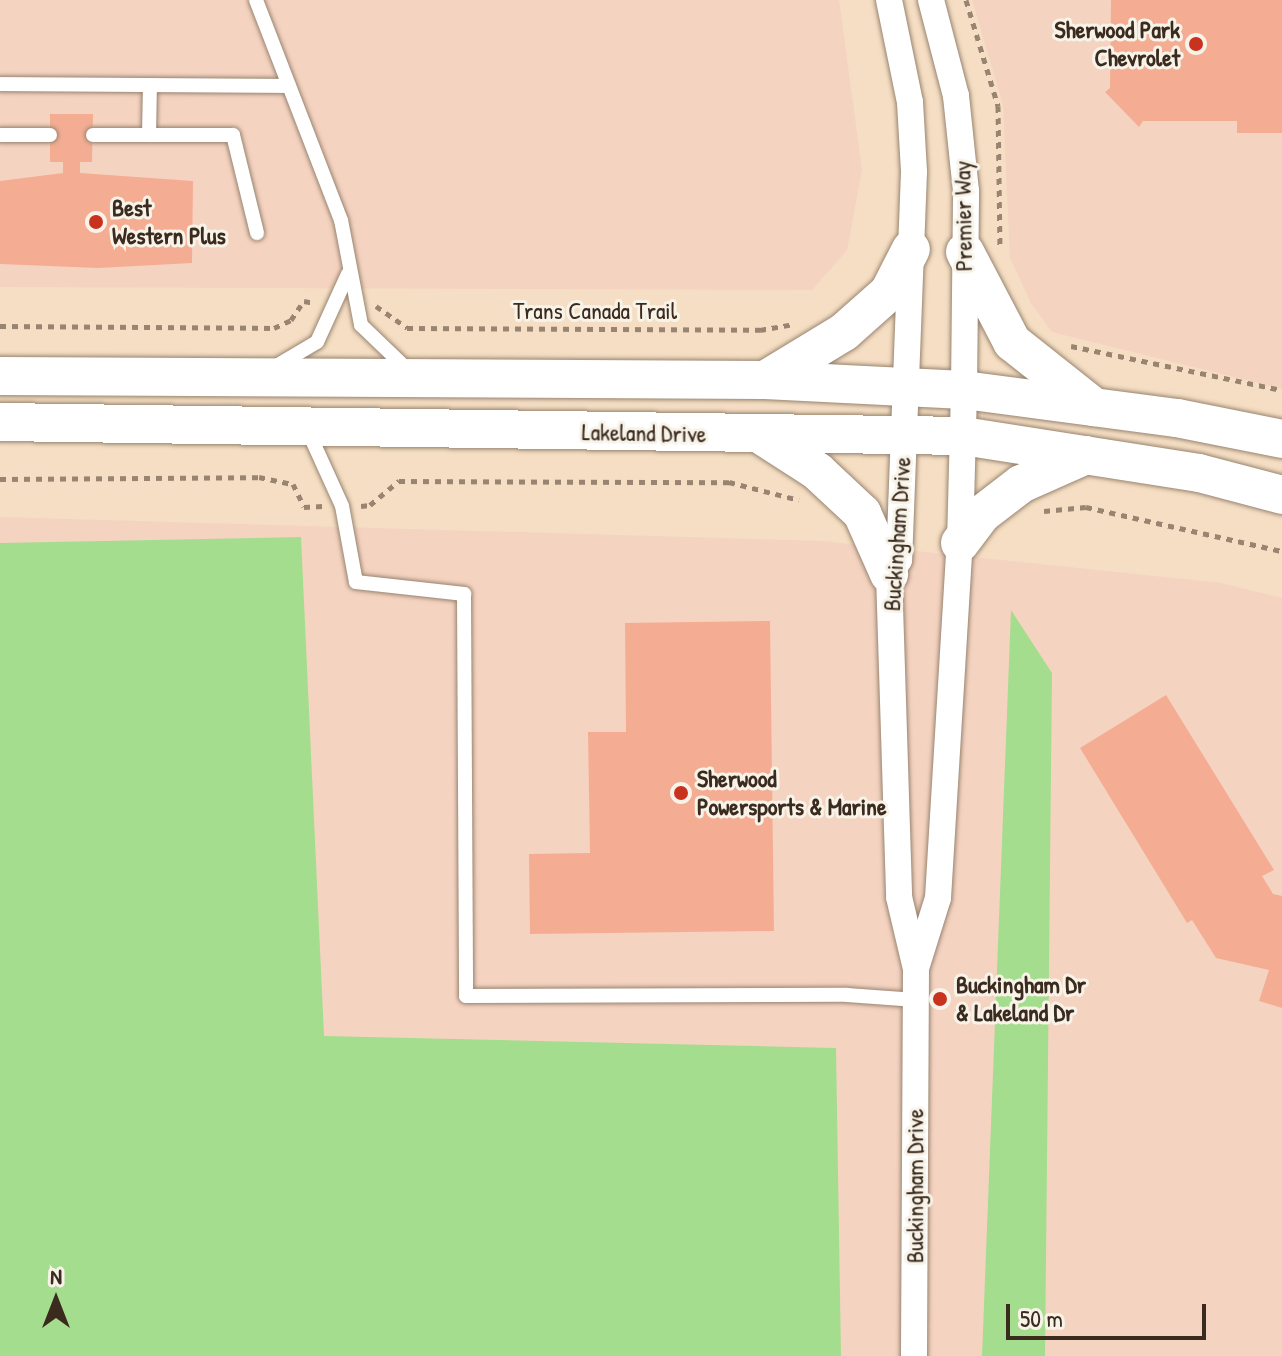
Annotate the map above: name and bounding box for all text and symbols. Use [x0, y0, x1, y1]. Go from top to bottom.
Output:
place label: Sherwood Park Chevrolet [1055, 16, 1180, 72]
marker: Sherwood Park Chevrolet [1187, 35, 1205, 53]
street label: Premier Way [948, 160, 978, 272]
place label: Best Western Plus [112, 194, 226, 250]
marker: Best Western Plus [87, 213, 105, 231]
street label: Trans Canada Trail [513, 297, 677, 325]
street label: Lakeland Drive [581, 418, 707, 448]
street label: Buckingham Drive [877, 456, 917, 612]
place label: Sherwood Powersports & Marine [697, 765, 887, 821]
marker: Sherwood Powersports & Marine [672, 784, 690, 802]
place label: Buckingham Dr & Lakeland Dr [956, 971, 1086, 1027]
marker: Buckingham Dr & Lakeland Dr [931, 990, 949, 1008]
street label: Buckingham Drive [901, 1109, 929, 1263]
north arrow [16, 1260, 96, 1340]
text: N [50, 1261, 62, 1291]
scale bar [1010, 1288, 1210, 1338]
text: 50 m [1020, 1302, 1063, 1334]

